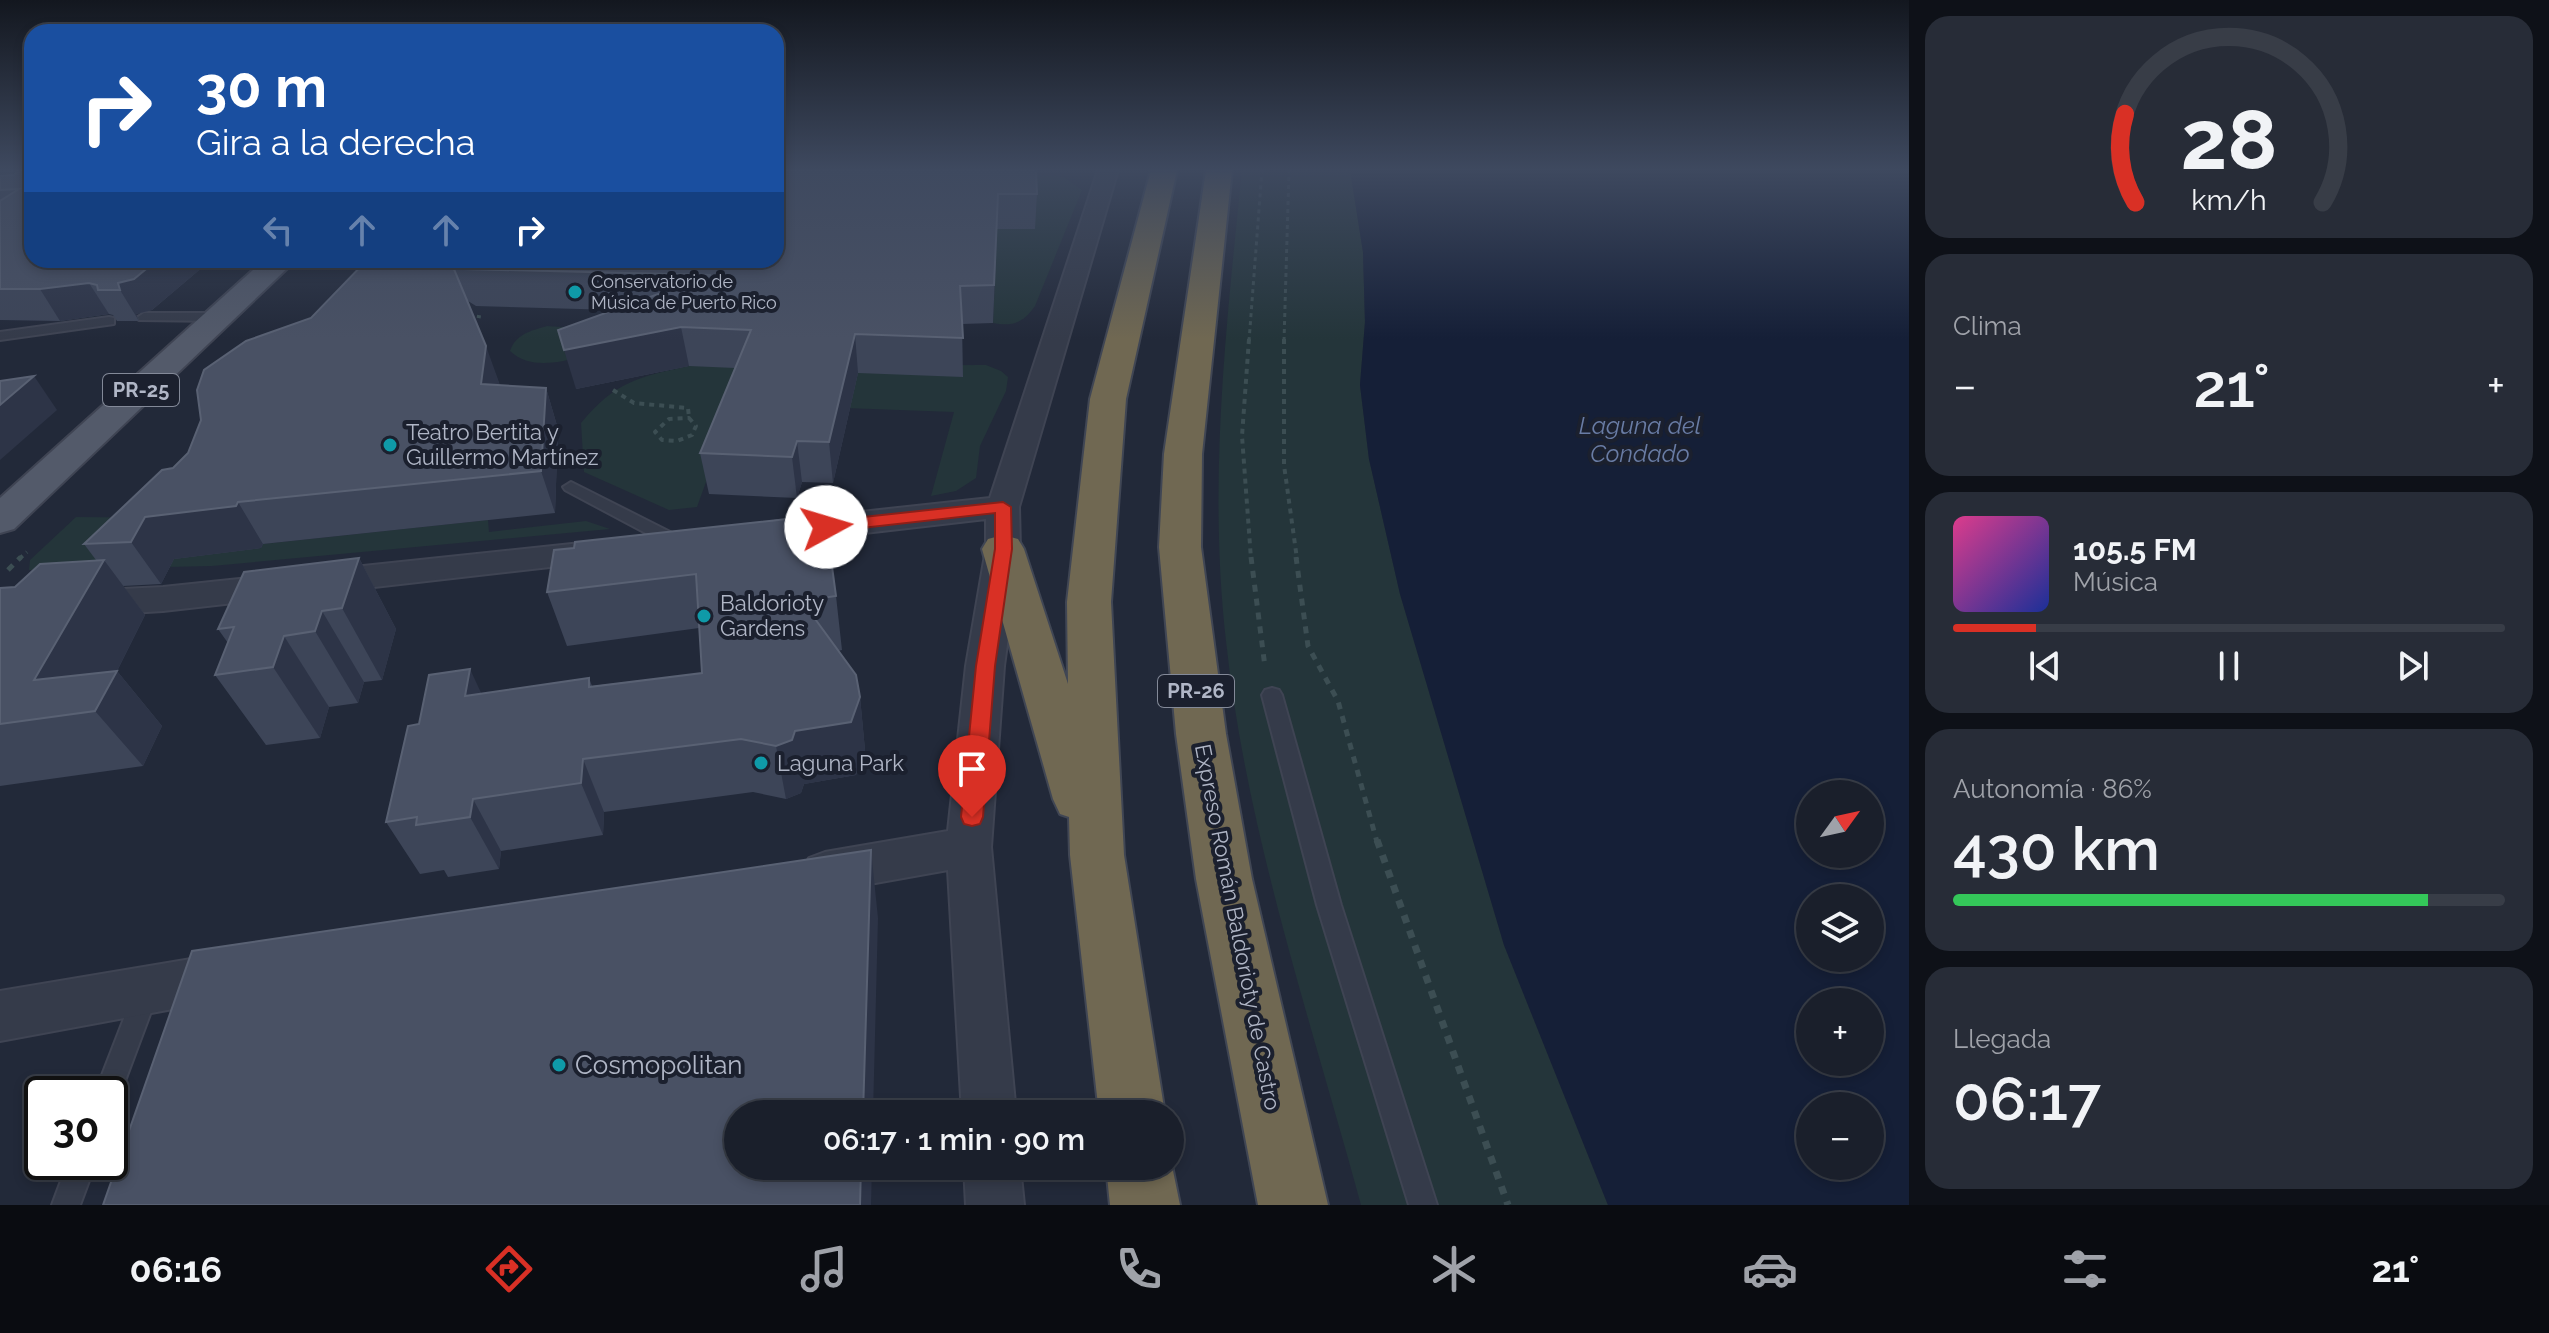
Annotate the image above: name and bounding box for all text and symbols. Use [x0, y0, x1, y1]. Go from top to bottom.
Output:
text: 30 m [196, 54, 327, 120]
icon: right [64, 56, 168, 160]
text: 28 [2180, 90, 2278, 187]
text: Gira a la derecha [196, 121, 475, 163]
text: km/h [2191, 183, 2267, 217]
icon: left [256, 208, 300, 252]
icon: ahead [340, 208, 384, 252]
icon: ahead [424, 208, 468, 252]
icon: right [508, 208, 552, 252]
place label: Conservatorio de Música de Puerto Rico [591, 271, 777, 313]
marker: Conservatorio de Música de Puerto Rico [566, 283, 584, 301]
text: Clima [1953, 311, 2022, 341]
text: 21° [2193, 351, 2270, 421]
text: − [1953, 360, 1977, 411]
text: + [2487, 360, 2505, 411]
road number: PR-25 [103, 374, 179, 406]
water label: Laguna del Condado [1579, 411, 1701, 468]
place label: Teatro Bertita y Guillermo Martínez [406, 419, 599, 470]
marker: Teatro Bertita y Guillermo Martínez [381, 436, 399, 454]
position arrow [784, 485, 868, 569]
text: 105.5 FM [2073, 532, 2197, 567]
text: Música [2073, 567, 2158, 597]
place label: Baldorioty Gardens [720, 590, 824, 641]
marker: Baldorioty Gardens [695, 607, 713, 625]
icon: previous [2023, 644, 2067, 688]
icon: pause [2207, 644, 2251, 688]
icon: next [2391, 644, 2435, 688]
road number: PR-26 [1158, 675, 1234, 707]
pin [938, 735, 1006, 817]
street label: Expreso Román Baldorioty de Castro [1190, 742, 1286, 1112]
icon: arrive [950, 747, 994, 791]
place label: Laguna Park [777, 750, 904, 776]
marker: Laguna Park [752, 754, 770, 772]
text: Autonomía · 86% [1953, 774, 2152, 804]
north arrow [1796, 780, 1884, 868]
map controls [1796, 780, 1884, 1180]
text: 430 km [1953, 814, 2160, 884]
button: layers [1796, 884, 1884, 972]
button: + [1796, 988, 1884, 1076]
text: Llegada [1953, 1024, 2051, 1054]
place label: Cosmopolitan [575, 1050, 743, 1080]
marker: Cosmopolitan [550, 1056, 568, 1074]
text: 06:17 [1953, 1064, 2101, 1134]
speed limit sign: 30 [24, 1076, 128, 1180]
button: − [1796, 1092, 1884, 1180]
text: 06:17 · 1 min · 90 m [823, 1122, 1085, 1157]
icon: directions [481, 1241, 537, 1297]
icon: music [796, 1241, 852, 1297]
icon: phone [1111, 1241, 1167, 1297]
icon: climate [1426, 1241, 1482, 1297]
icon: car [1742, 1241, 1798, 1297]
icon: filters [2057, 1241, 2113, 1297]
text: 06:16 [130, 1248, 222, 1290]
text: 21° [2372, 1248, 2419, 1290]

